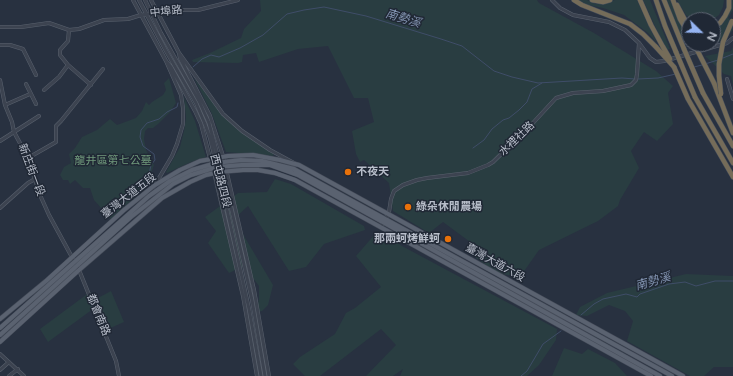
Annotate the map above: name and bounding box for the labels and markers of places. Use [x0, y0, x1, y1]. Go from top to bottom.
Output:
place label: 不夜天 [356, 165, 389, 179]
marker: 不夜天 [343, 167, 353, 177]
place label: 綠朵休閒農場 [416, 200, 482, 214]
marker: 綠朵休閒農場 [403, 202, 413, 212]
place label: 那兩蚵烤鮮蚵 [374, 232, 440, 246]
marker: 那兩蚵烤鮮蚵 [443, 234, 453, 244]

